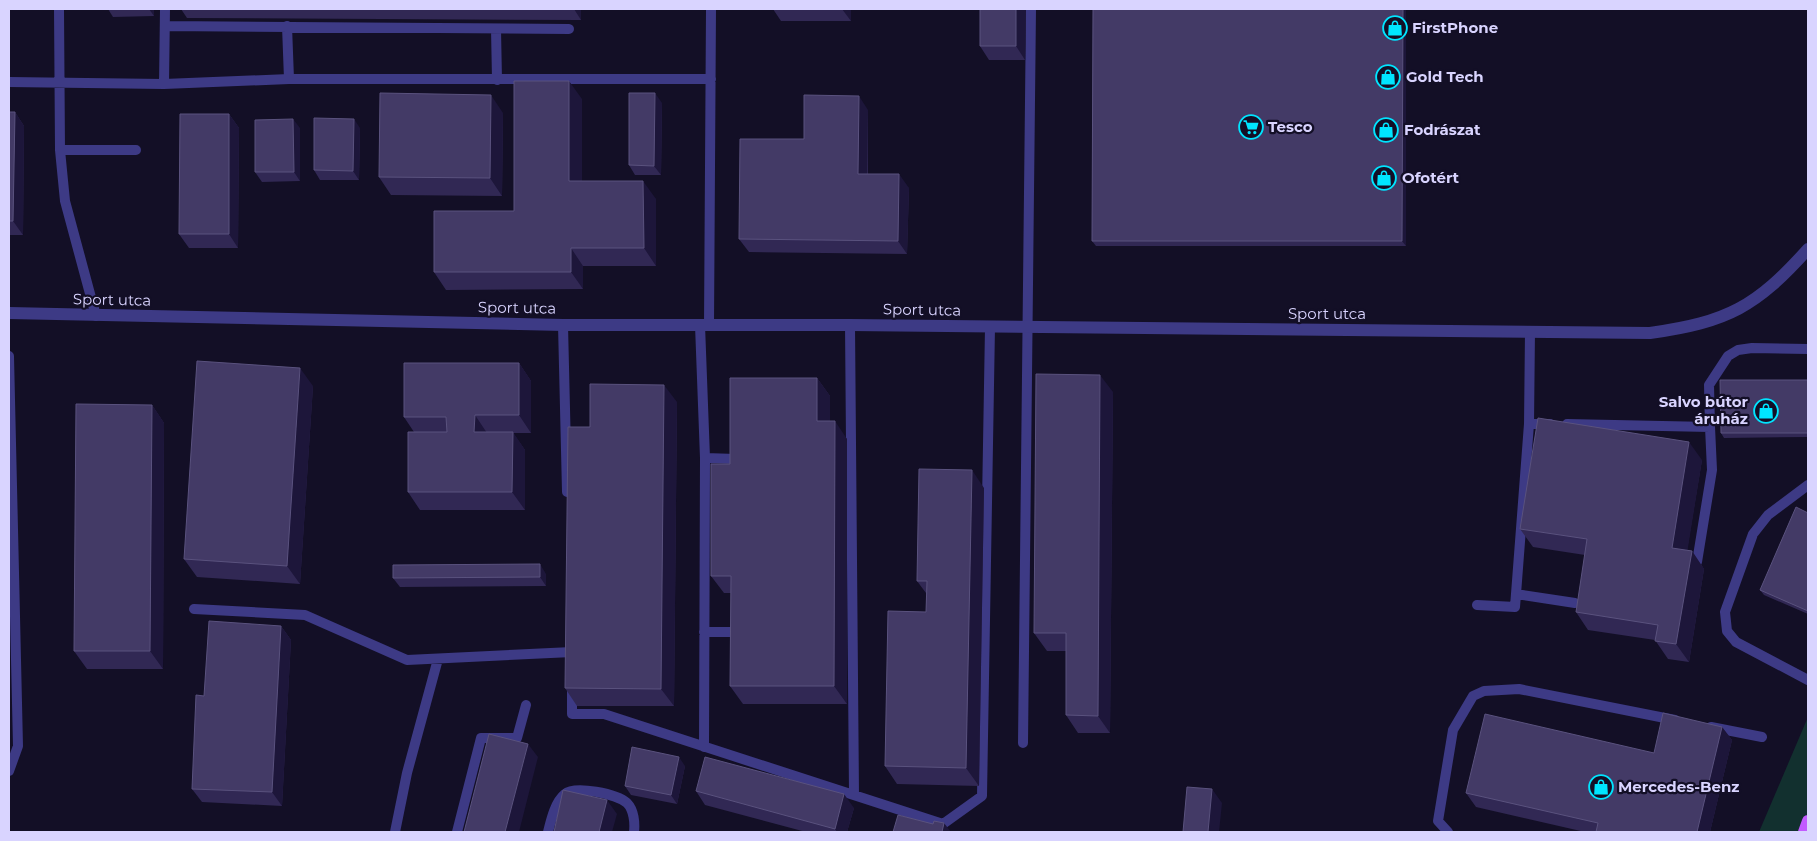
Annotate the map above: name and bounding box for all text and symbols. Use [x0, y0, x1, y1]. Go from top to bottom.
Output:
shop icon: FirstPhone [1382, 15, 1408, 41]
place label: FirstPhone [1412, 18, 1498, 37]
shop icon: Gold Tech [1375, 64, 1401, 90]
place label: Gold Tech [1406, 67, 1484, 86]
supermarket icon: Tesco [1238, 114, 1264, 140]
place label: Tesco [1268, 117, 1313, 136]
shop icon: Fodrászat [1373, 117, 1399, 143]
place label: Fodrászat [1404, 120, 1481, 139]
shop icon: Ofotért [1371, 165, 1397, 191]
place label: Ofotért [1402, 168, 1460, 187]
street label: Sport utca [73, 289, 151, 310]
street label: Sport utca [478, 297, 556, 318]
street label: Sport utca [883, 299, 961, 320]
street label: Sport utca [1288, 304, 1366, 323]
place label: Salvo bútor áruház [1659, 392, 1749, 428]
shop icon: Salvo bútor áruház [1753, 398, 1779, 424]
shop icon: Mercedes-Benz [1588, 774, 1614, 800]
place label: Mercedes-Benz [1618, 777, 1739, 796]

